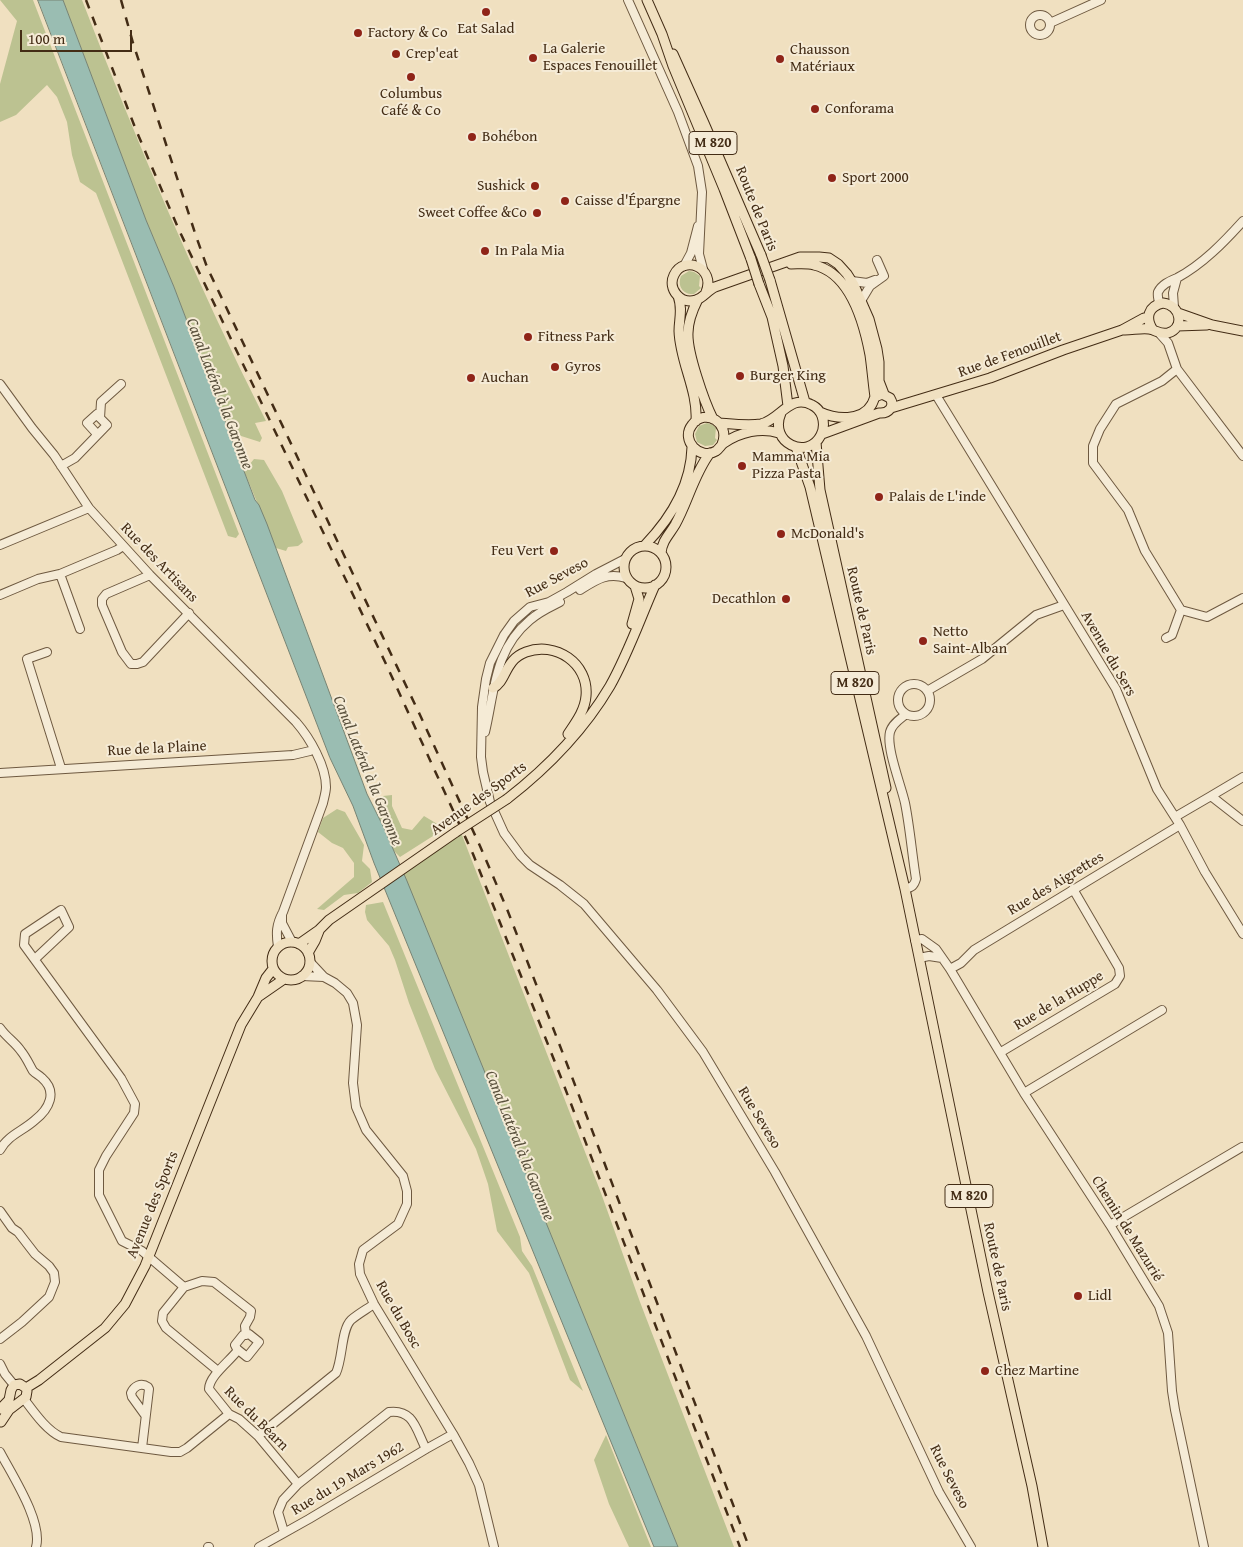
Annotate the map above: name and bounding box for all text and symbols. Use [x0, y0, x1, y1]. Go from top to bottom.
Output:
marker: Eat Salad [480, 6, 492, 18]
scale bar [22, 20, 135, 52]
place label: Eat Salad [458, 20, 514, 38]
place label: Factory & Co [368, 24, 448, 42]
marker: Factory & Co [352, 27, 364, 39]
text: 100 m [28, 28, 65, 49]
place label: La Galerie Espaces Fenouillet [543, 40, 658, 75]
place label: Chausson Matériaux [790, 41, 855, 76]
place label: Crep'eat [406, 45, 459, 63]
marker: Crep'eat [390, 48, 402, 60]
marker: La Galerie Espaces Fenouillet [527, 52, 539, 64]
marker: Chausson Matériaux [774, 53, 786, 65]
marker: Columbus Café & Co [405, 71, 417, 83]
place label: Columbus Café & Co [380, 85, 442, 120]
place label: Conforama [825, 100, 894, 118]
marker: Conforama [809, 103, 821, 115]
place label: Bohébon [482, 128, 537, 146]
marker: Bohébon [466, 131, 478, 143]
road number: M 820 [689, 132, 737, 154]
street label: Route de Paris [731, 164, 781, 254]
place label: Sport 2000 [842, 169, 909, 187]
marker: Sport 2000 [826, 172, 838, 184]
place label: Sushick [477, 177, 525, 195]
marker: Sushick [529, 180, 541, 192]
place label: Caisse d'Épargne [575, 192, 680, 210]
marker: Caisse d'Épargne [559, 195, 571, 207]
place label: Sweet Coffee &Co [418, 204, 527, 222]
marker: Sweet Coffee &Co [531, 207, 543, 219]
place label: In Pala Mia [495, 242, 565, 260]
marker: In Pala Mia [479, 245, 491, 257]
water label: Canal Latéral à la Garonne [181, 316, 257, 472]
place label: Fitness Park [538, 328, 614, 346]
street label: Rue de Fenouillet [956, 328, 1064, 382]
marker: Fitness Park [522, 331, 534, 343]
place label: Gyros [565, 358, 601, 376]
marker: Gyros [549, 361, 561, 373]
place label: Burger King [750, 367, 826, 385]
place label: Auchan [481, 369, 529, 387]
marker: Burger King [734, 370, 746, 382]
marker: Auchan [465, 372, 477, 384]
place label: Mamma Mia Pizza Pasta [752, 448, 830, 483]
marker: Mamma Mia Pizza Pasta [736, 460, 748, 472]
place label: Palais de L'inde [889, 488, 986, 506]
marker: Palais de L'inde [873, 491, 885, 503]
street label: Rue des Artisans [117, 519, 201, 607]
place label: McDonald's [791, 525, 864, 543]
marker: McDonald's [775, 528, 787, 540]
place label: Feu Vert [491, 542, 544, 560]
marker: Feu Vert [548, 545, 560, 557]
street label: Rue Seveso [522, 554, 592, 602]
street label: Route de Paris [842, 565, 880, 657]
place label: Decathlon [712, 590, 776, 608]
marker: Decathlon [780, 593, 792, 605]
street label: Avenue du Sers [1076, 608, 1140, 700]
place label: Netto Saint-Alban [933, 623, 1007, 658]
marker: Netto Saint-Alban [917, 635, 929, 647]
road number: M 820 [831, 671, 879, 694]
water label: Canal Latéral à la Garonne [328, 693, 406, 849]
street label: Rue de la Plaine [107, 737, 207, 761]
street label: Avenue des Sports [428, 758, 530, 840]
street label: Rue des Aigrettes [1005, 848, 1107, 920]
street label: Rue de la Huppe [1011, 967, 1107, 1035]
water label: Canal Latéral à la Garonne [480, 1068, 558, 1224]
street label: Rue Seveso [733, 1084, 785, 1152]
street label: Avenue des Sports [123, 1149, 183, 1261]
street label: Chemin de Mazurié [1087, 1173, 1167, 1285]
road number: M 820 [945, 1184, 993, 1208]
street label: Route de Paris [979, 1221, 1015, 1313]
street label: Rue du Bosc [371, 1278, 425, 1352]
place label: Lidl [1088, 1287, 1112, 1305]
marker: Lidl [1072, 1290, 1084, 1302]
place label: Chez Martine [995, 1362, 1079, 1380]
marker: Chez Martine [979, 1365, 991, 1377]
street label: Rue du Béarn [220, 1383, 292, 1455]
street label: Rue du 19 Mars 1962 [289, 1438, 407, 1520]
street label: Rue Seveso [925, 1442, 973, 1512]

